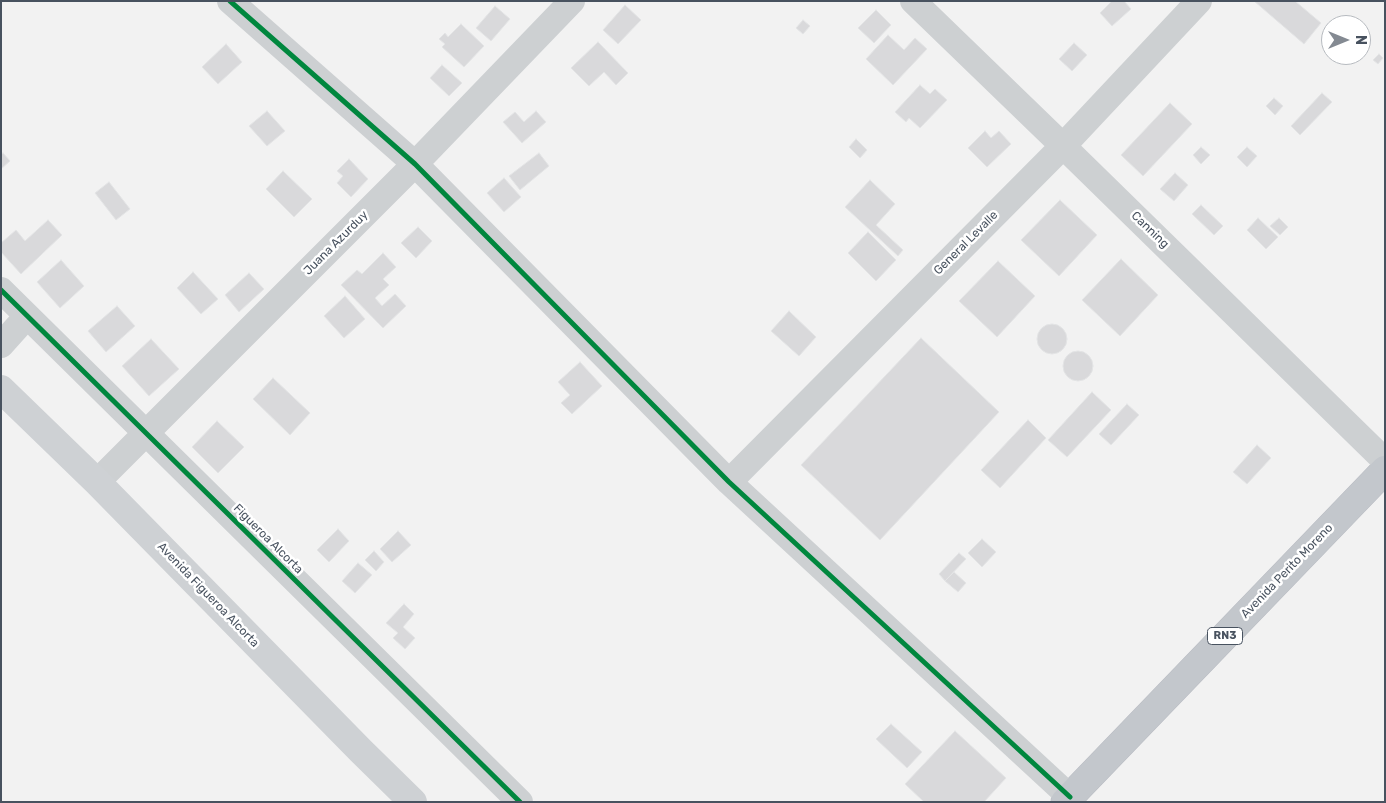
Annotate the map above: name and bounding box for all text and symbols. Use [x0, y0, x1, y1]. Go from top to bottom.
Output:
north arrow [1321, 15, 1371, 65]
text: N [1352, 35, 1369, 45]
street label: Juana Azurduy [301, 208, 371, 278]
street label: General Levalle [931, 208, 1001, 278]
street label: Canning [1128, 209, 1172, 251]
street label: Figueroa Alcorta [230, 501, 306, 577]
street label: Avenida Perito Moreno [1238, 521, 1336, 621]
street label: Avenida Figueroa Alcorta [154, 540, 262, 650]
road number: RN3 [1208, 628, 1242, 644]

